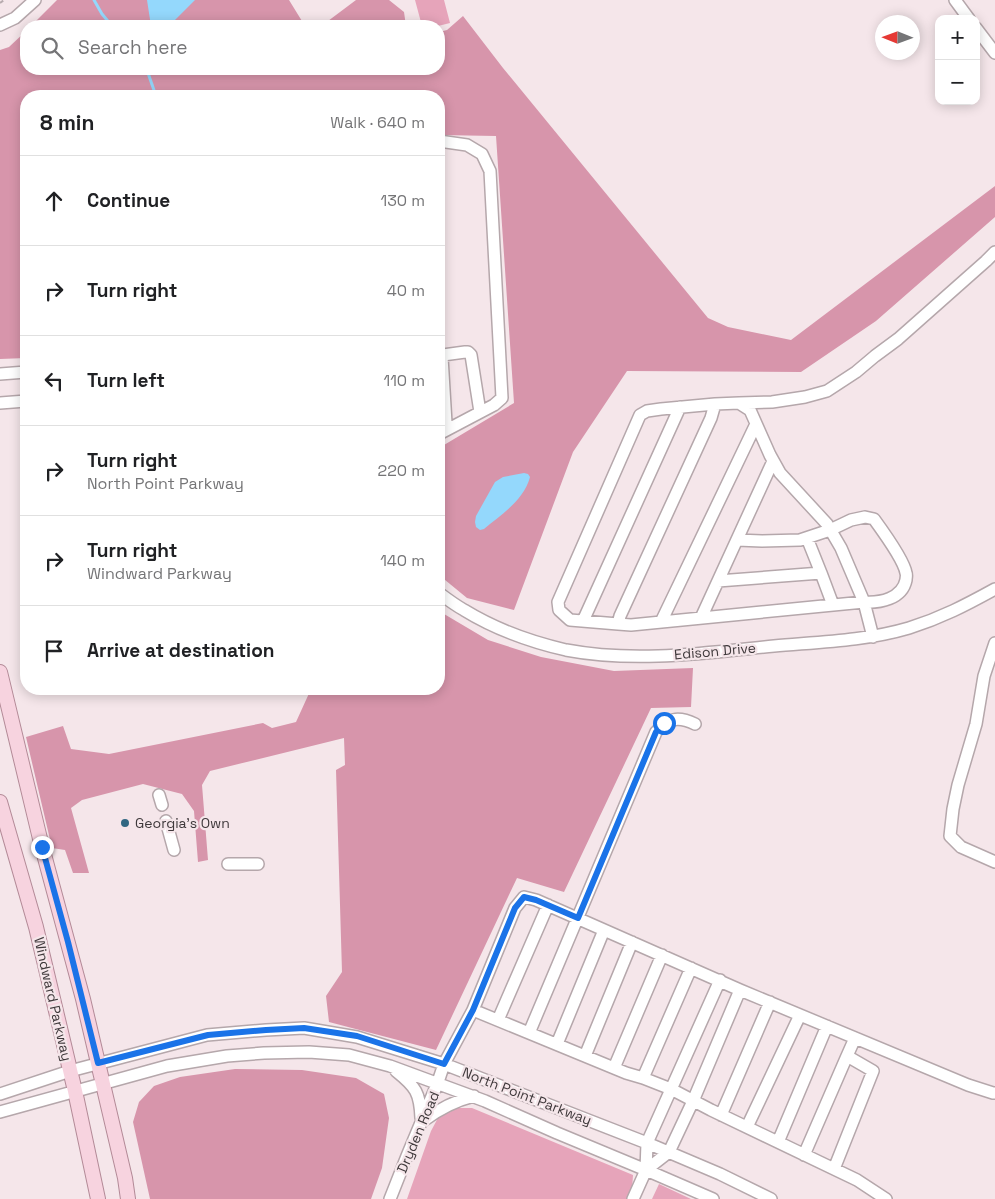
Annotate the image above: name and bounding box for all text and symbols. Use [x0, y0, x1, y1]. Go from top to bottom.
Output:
north arrow [875, 15, 920, 60]
map controls [935, 15, 980, 105]
button: + [935, 15, 980, 60]
search box [20, 20, 445, 75]
icon: search [38, 34, 66, 62]
text: Search here [78, 35, 188, 60]
button: − [935, 60, 980, 105]
text: 8 min [40, 109, 94, 136]
text: Walk · 640 m [330, 112, 425, 133]
icon: ahead [40, 187, 68, 215]
text: Continue [87, 188, 170, 213]
text: 130 m [381, 190, 425, 211]
icon: right [40, 277, 68, 305]
text: Turn right [87, 278, 177, 303]
text: 40 m [387, 280, 425, 301]
icon: left [40, 367, 68, 395]
text: Turn left [87, 368, 165, 393]
text: 110 m [383, 370, 425, 391]
text: Turn right [87, 448, 177, 473]
icon: right [40, 457, 68, 485]
text: 220 m [378, 460, 425, 481]
text: North Point Parkway [87, 473, 244, 494]
text: Turn right [87, 538, 177, 563]
icon: right [40, 547, 68, 575]
text: 140 m [380, 550, 425, 571]
text: Windward Parkway [87, 563, 232, 584]
icon: arrive [40, 637, 68, 665]
text: Arrive at destination [87, 638, 275, 663]
street label: Edison Drive [673, 638, 757, 664]
route start [653, 712, 676, 735]
place label: Georgia's Own [135, 814, 230, 832]
marker: Georgia's Own [119, 817, 131, 829]
route end [31, 836, 54, 859]
street label: Windward Parkway [30, 935, 76, 1063]
street label: North Point Parkway [460, 1063, 594, 1129]
street label: Dryden Road [393, 1088, 443, 1176]

